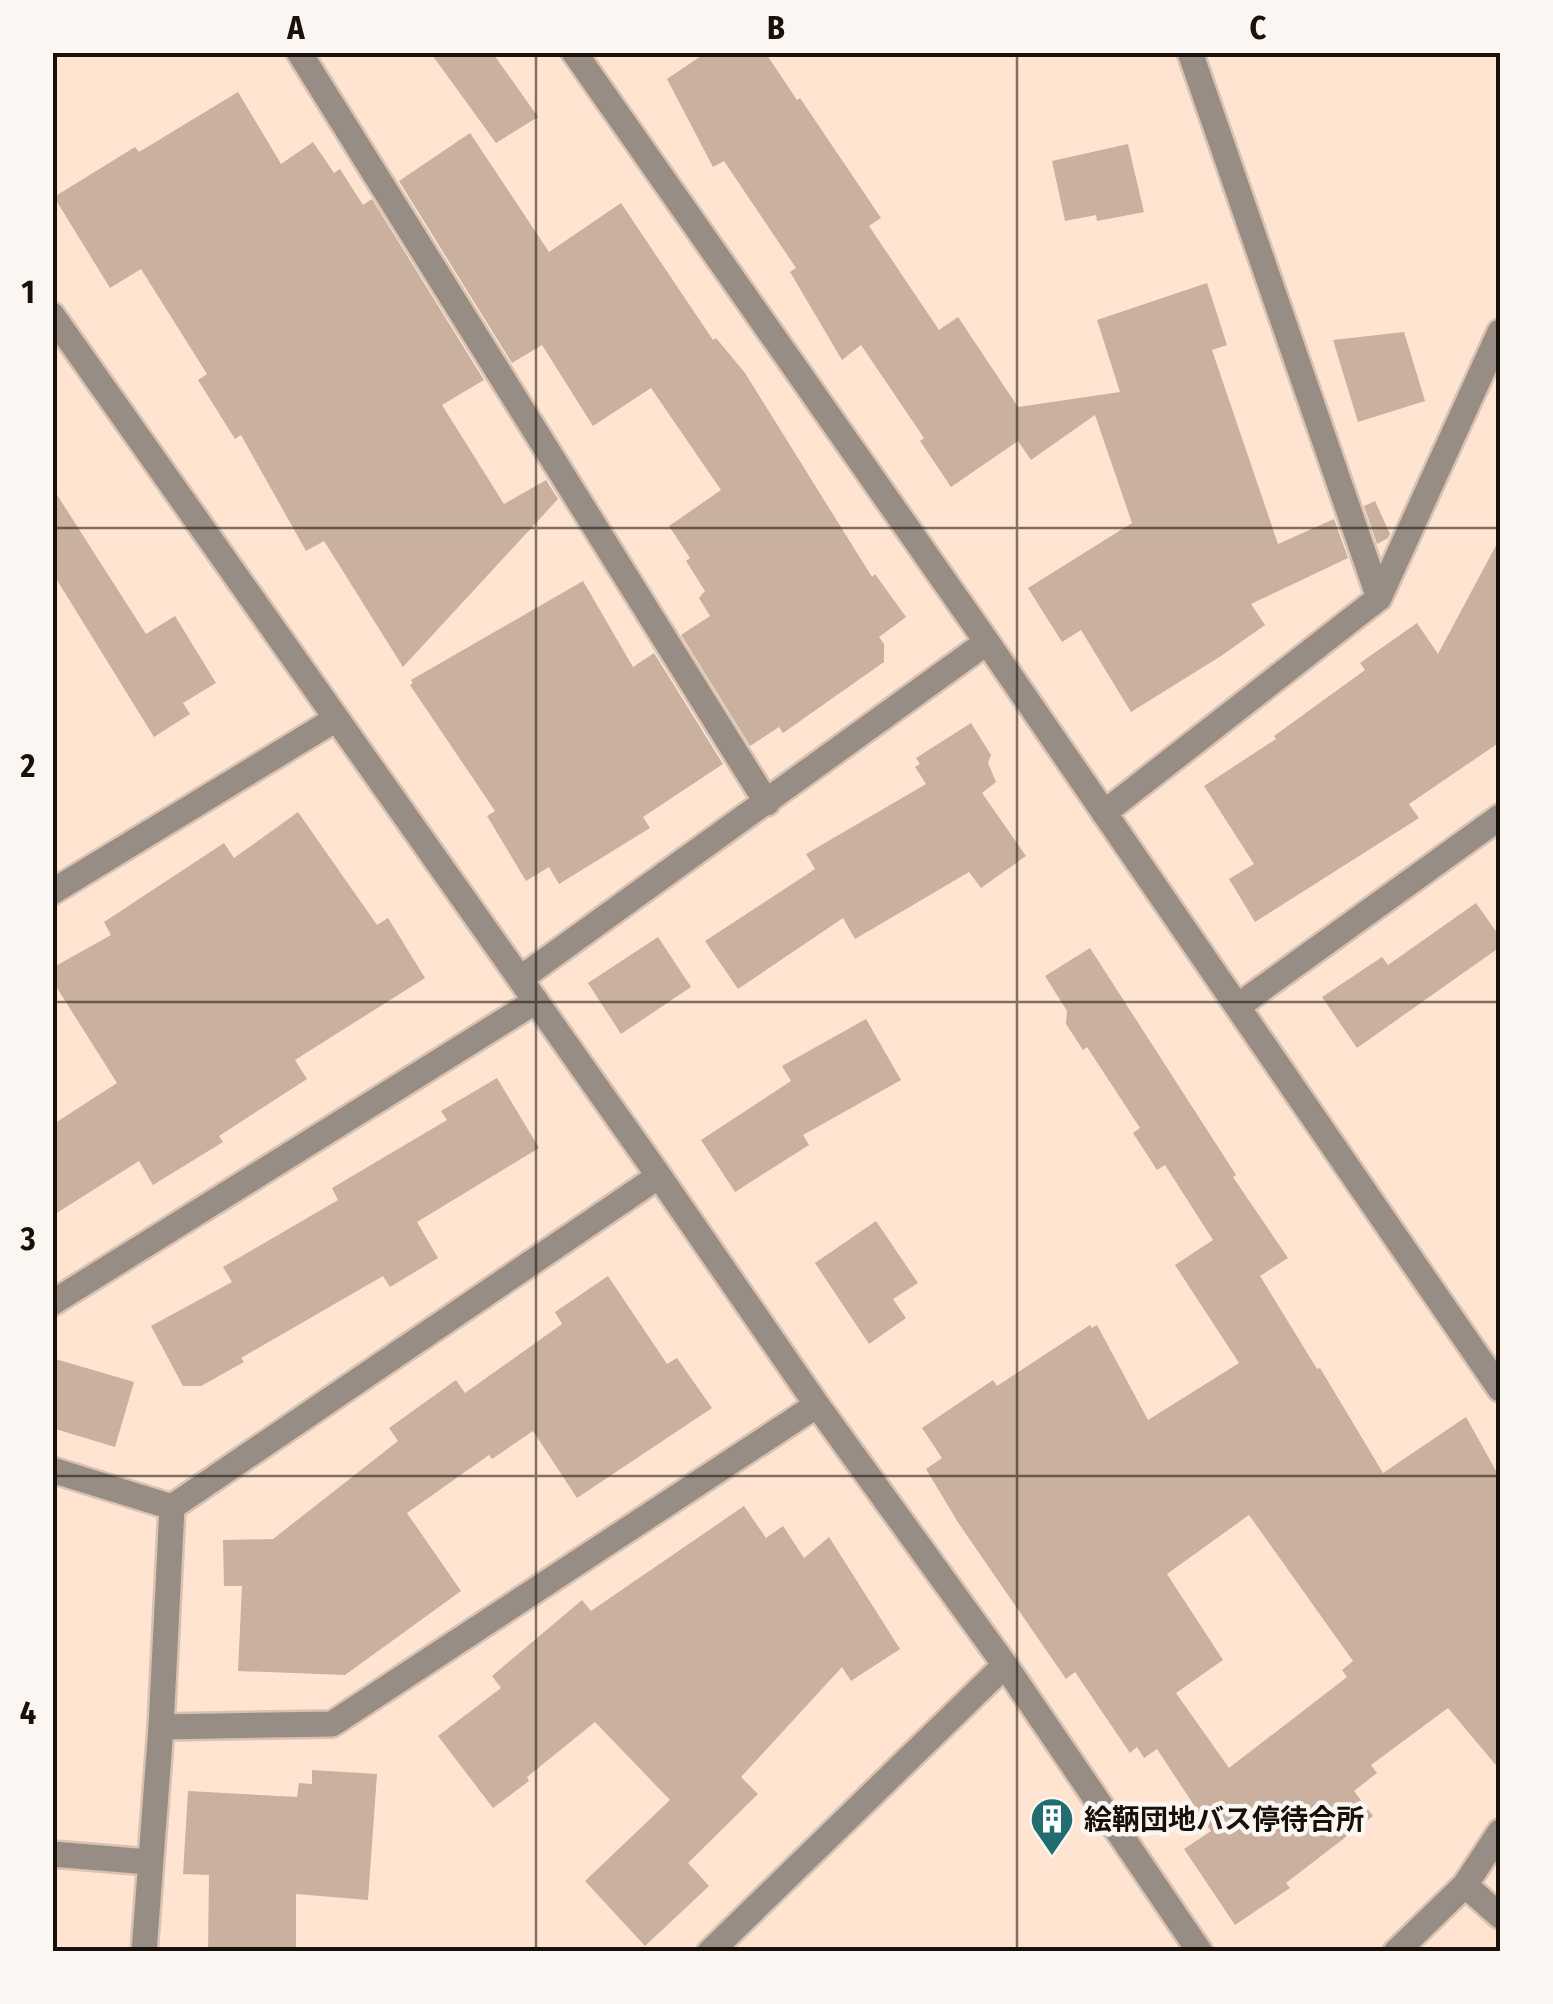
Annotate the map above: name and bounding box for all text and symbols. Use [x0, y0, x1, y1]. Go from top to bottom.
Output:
text: A [286, 9, 305, 47]
text: B [767, 9, 785, 47]
text: C [1250, 9, 1267, 47]
text: 1 [21, 273, 35, 311]
text: 2 [20, 747, 36, 785]
text: 3 [19, 1220, 36, 1258]
text: 4 [20, 1694, 36, 1732]
building icon: 絵鞆団地バス停待合所 [1029, 1796, 1075, 1857]
place label: 絵鞆団地バス停待合所 [1084, 1803, 1364, 1836]

